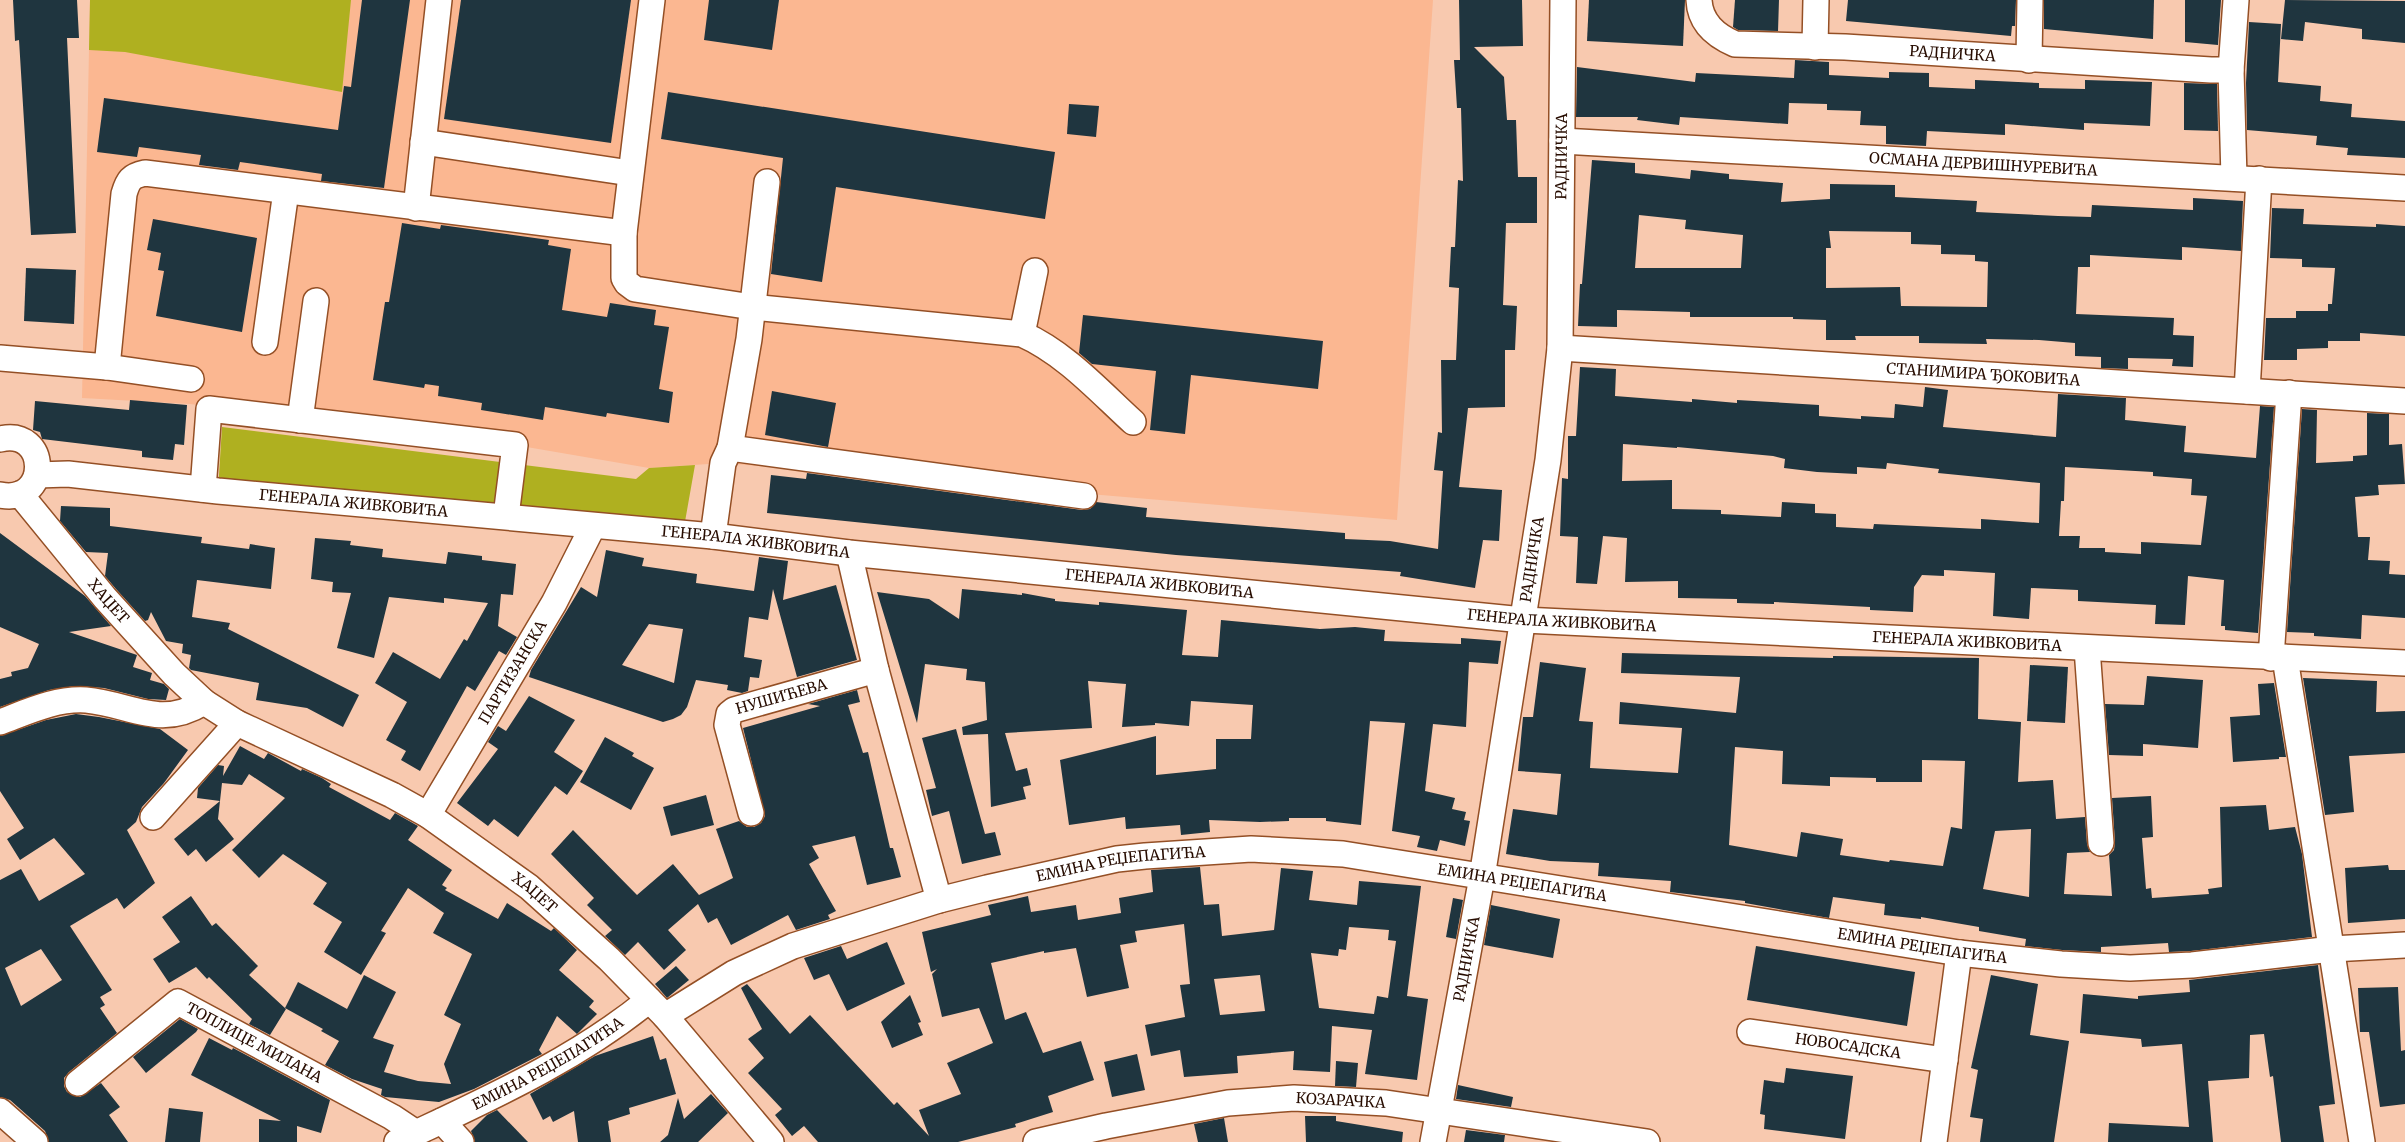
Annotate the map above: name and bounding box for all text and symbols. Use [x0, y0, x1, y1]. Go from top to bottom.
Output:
street label: РАДНИЧКА [1909, 41, 1997, 65]
street label: РАДНИЧКА [1551, 113, 1571, 200]
street label: ОСМАНА ДЕРВИШНУРЕВИЋА [1869, 148, 2099, 180]
street label: СТАНИМИРА ЂОКОВИЋА [1886, 358, 2081, 390]
street label: ГЕНЕРАЛА ЖИВКОВИЋА [258, 485, 449, 521]
street label: РАДНИЧКА [1516, 515, 1548, 604]
street label: ГЕНЕРАЛА ЖИВКОВИЋА [660, 521, 852, 562]
street label: ГЕНЕРАЛА ЖИВКОВИЋА [1064, 565, 1255, 602]
street label: ХАЏЕТ [84, 575, 134, 628]
street label: ГЕНЕРАЛА ЖИВКОВИЋА [1466, 604, 1657, 636]
street label: ПАРТИЗАНСКА [474, 616, 551, 727]
street label: ГЕНЕРАЛА ЖИВКОВИЋА [1872, 627, 2063, 655]
street label: НУШИЋЕВА [733, 674, 829, 718]
street label: ЕМИНА РЕЏЕПАГИЋА [1034, 842, 1206, 886]
street label: ЕМИНА РЕЏЕПАГИЋА [1436, 859, 1609, 905]
street label: ХАЏЕТ [508, 868, 562, 917]
street label: РАДНИЧКА [1449, 914, 1484, 1003]
street label: ЕМИНА РЕЏЕПАГИЋА [1836, 924, 2009, 967]
street label: ТОПЛИЦЕ МИЛАНА [183, 998, 326, 1087]
street label: ЕМИНА РЕЏЕПАГИЋА [469, 1013, 627, 1114]
street label: НОВОСАДСКА [1794, 1029, 1903, 1063]
street label: КОЗАРАЧКА [1295, 1088, 1387, 1112]

